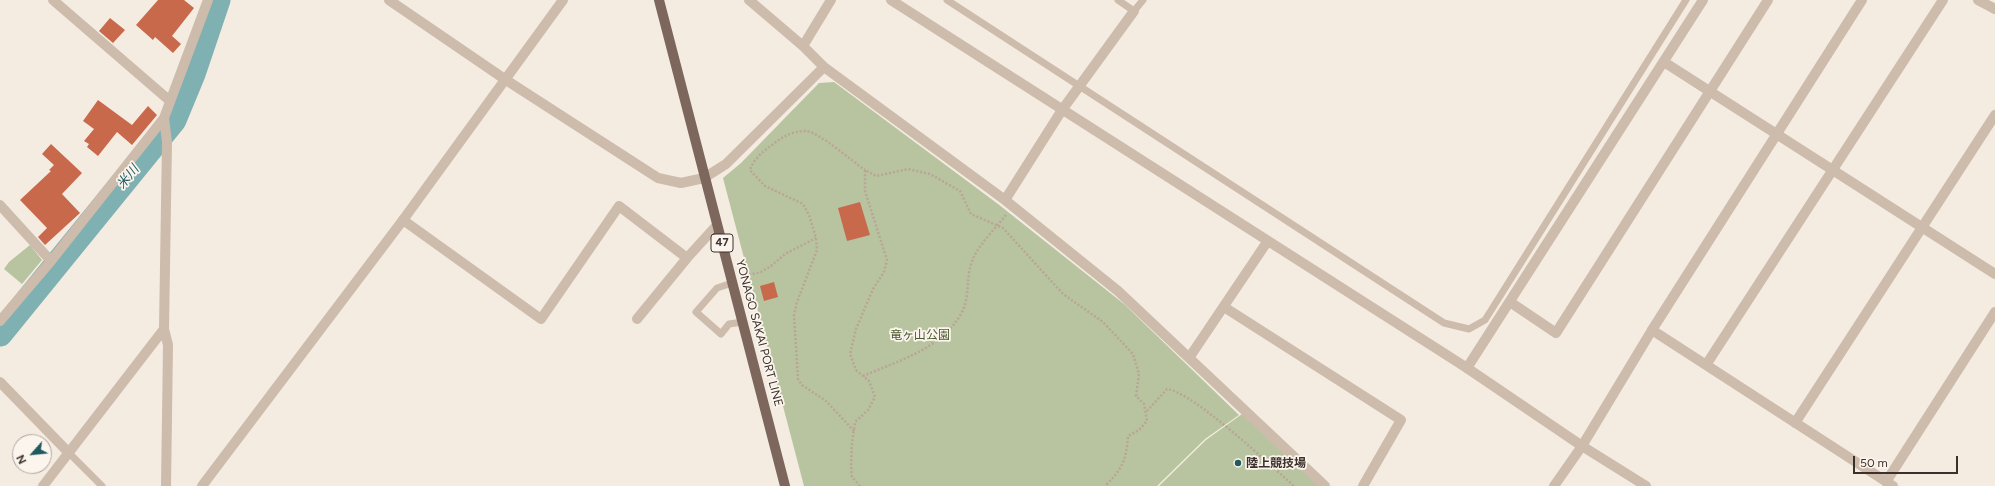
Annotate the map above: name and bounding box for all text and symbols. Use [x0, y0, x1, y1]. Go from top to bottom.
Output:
water label: 米川 [114, 162, 142, 192]
road number: 47 [711, 234, 733, 252]
street label: YONAGO SAKAI PORT LINE [732, 258, 786, 408]
park label: 竜ヶ山公園 [890, 328, 950, 342]
north arrow [12, 434, 52, 474]
scale bar [1855, 448, 1960, 474]
text: N [14, 452, 29, 466]
place label: 陸上競技場 [1246, 456, 1306, 470]
text: 50 m [1860, 456, 1888, 470]
marker: 陸上競技場 [1233, 458, 1243, 468]

